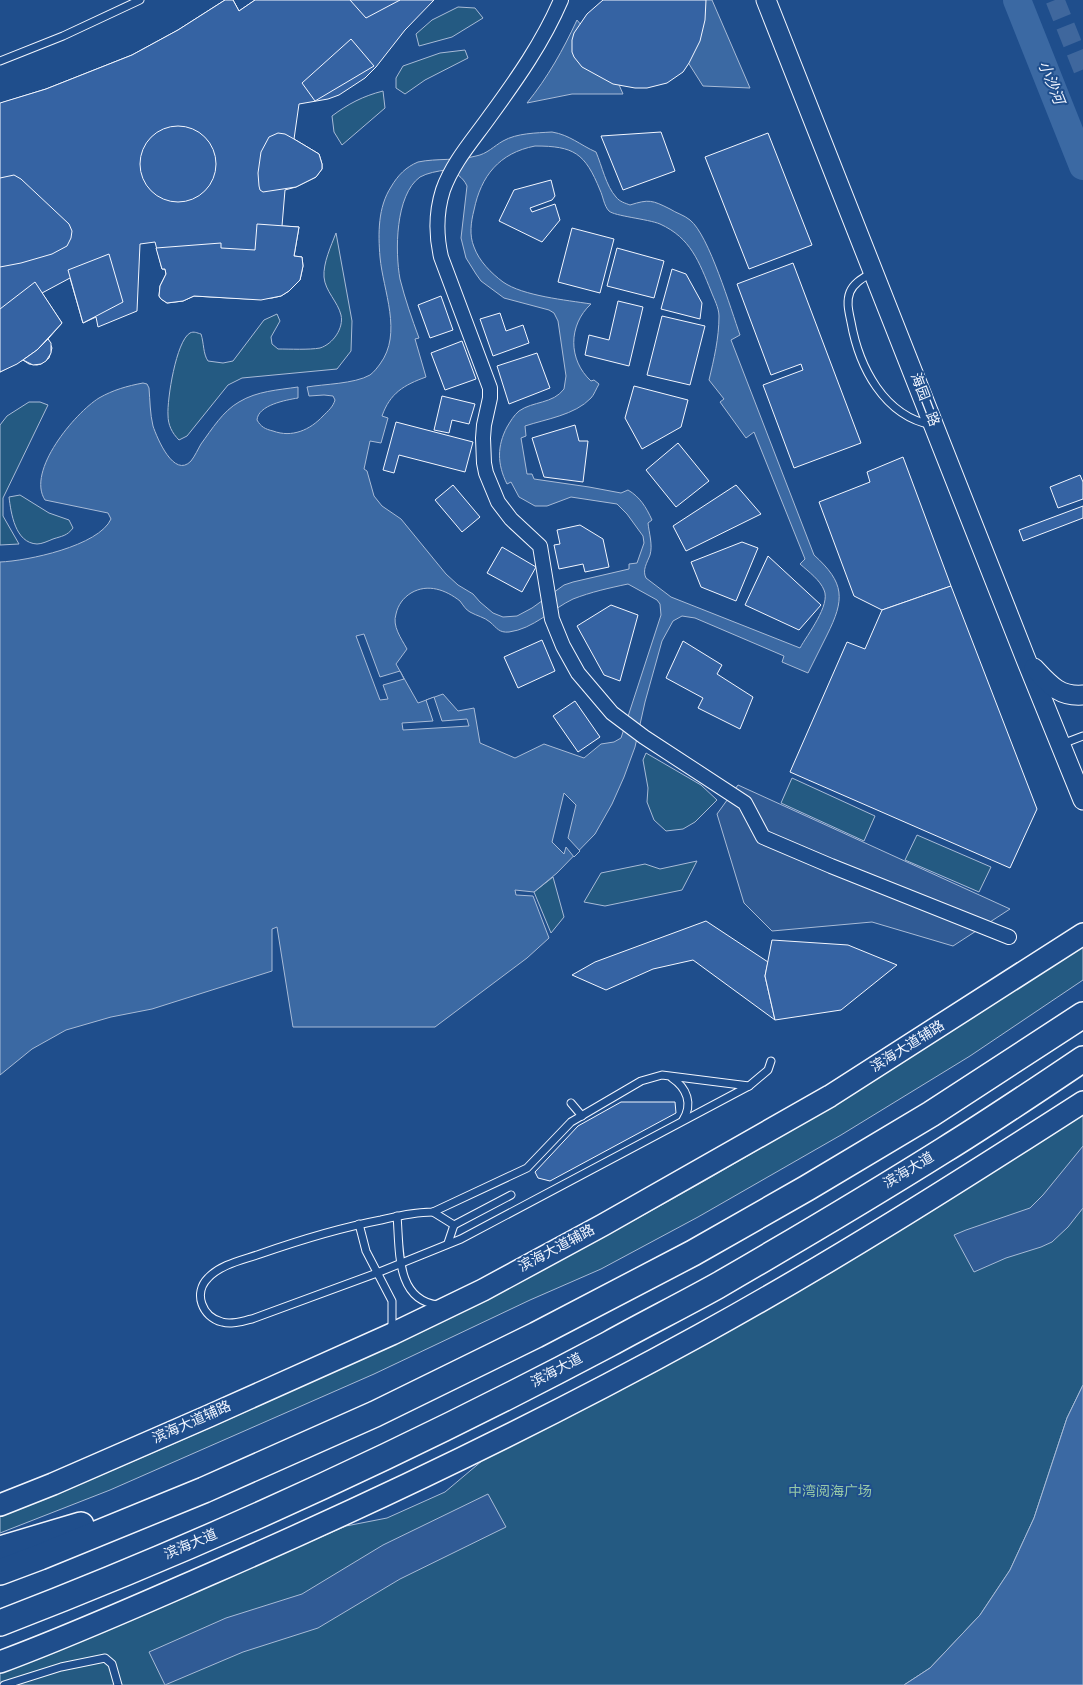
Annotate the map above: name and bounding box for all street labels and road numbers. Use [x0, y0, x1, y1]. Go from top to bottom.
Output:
street label: 海园二路 [906, 371, 942, 429]
street label: 滨海大道辅路 [868, 1018, 948, 1076]
street label: 滨海大道 [881, 1149, 937, 1193]
street label: 滨海大道辅路 [516, 1222, 598, 1276]
street label: 滨海大道 [528, 1350, 586, 1392]
street label: 滨海大道辅路 [150, 1398, 234, 1448]
street label: 滨海大道 [162, 1526, 220, 1564]

